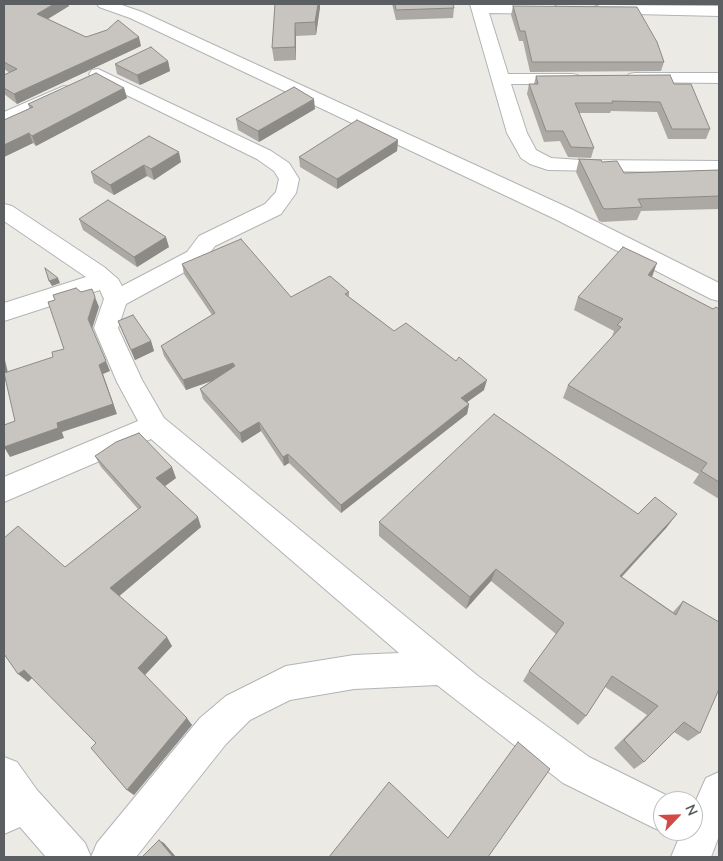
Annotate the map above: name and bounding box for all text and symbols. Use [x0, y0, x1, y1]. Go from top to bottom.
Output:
north arrow [653, 791, 703, 841]
text: N [680, 801, 702, 819]

